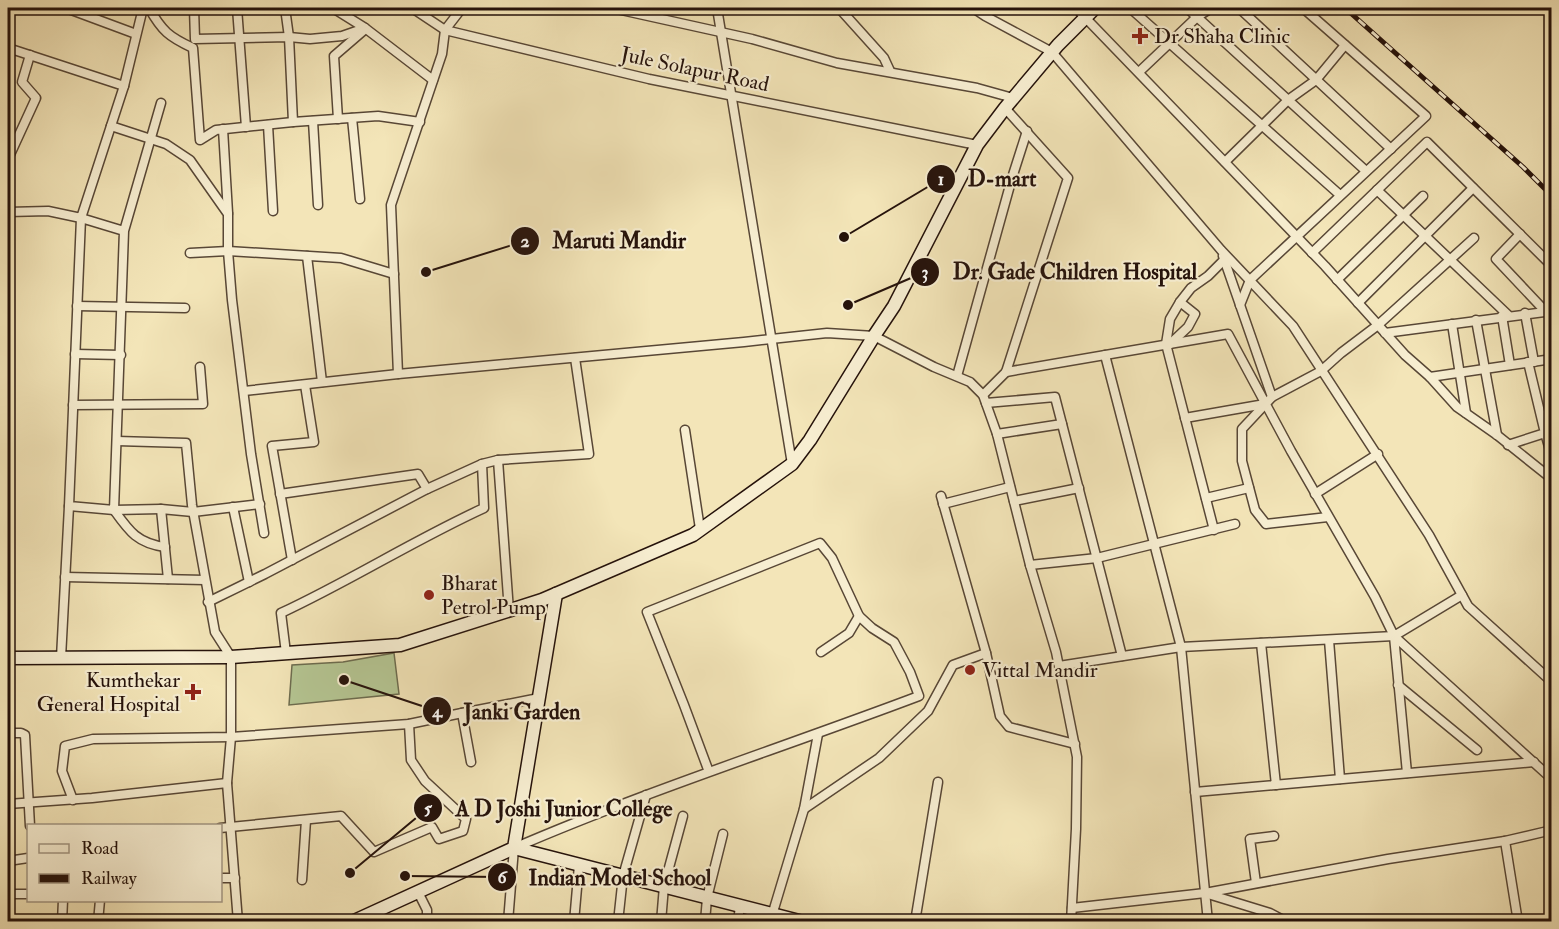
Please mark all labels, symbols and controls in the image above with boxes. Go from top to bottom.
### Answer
place label: Dr Shaha Clinic [1154,23,1290,50]
marker: Dr Shaha Clinic [1131,27,1149,45]
street label: Jule Solapur Road [617,40,772,98]
callout: D-mart [926,159,1049,199]
text: D-mart [968,165,1037,193]
text: 1 [938,168,944,191]
callout: Maruti Mandir [510,221,697,261]
text: Maruti Mandir [551,227,687,255]
text: 2 [520,230,530,253]
callout: Dr. Gade Children Hospital [910,252,1209,292]
text: Dr. Gade Children Hospital [953,258,1198,287]
text: 3 [922,261,929,284]
place label: Bharat Petrol Pump [441,570,546,621]
marker: Bharat Petrol Pump [422,588,436,602]
place label: Vittal Mandir [982,657,1098,684]
marker: Vittal Mandir [963,663,977,677]
place label: Kumthekar General Hospital [37,667,181,718]
marker: Kumthekar General Hospital [184,683,202,701]
callout: Janki Garden [422,691,593,731]
text: Janki Garden [463,698,581,727]
text: 4 [431,700,443,723]
callout: A D Joshi Junior College [413,788,684,828]
text: A D Joshi Junior College [454,795,673,824]
text: 5 [424,797,433,820]
legend [27,824,222,902]
text: Road [81,837,119,860]
callout: Indian Model School [487,857,724,897]
text: Indian Model School [529,864,712,892]
text: 6 [497,866,508,889]
text: Railway [81,867,138,890]

